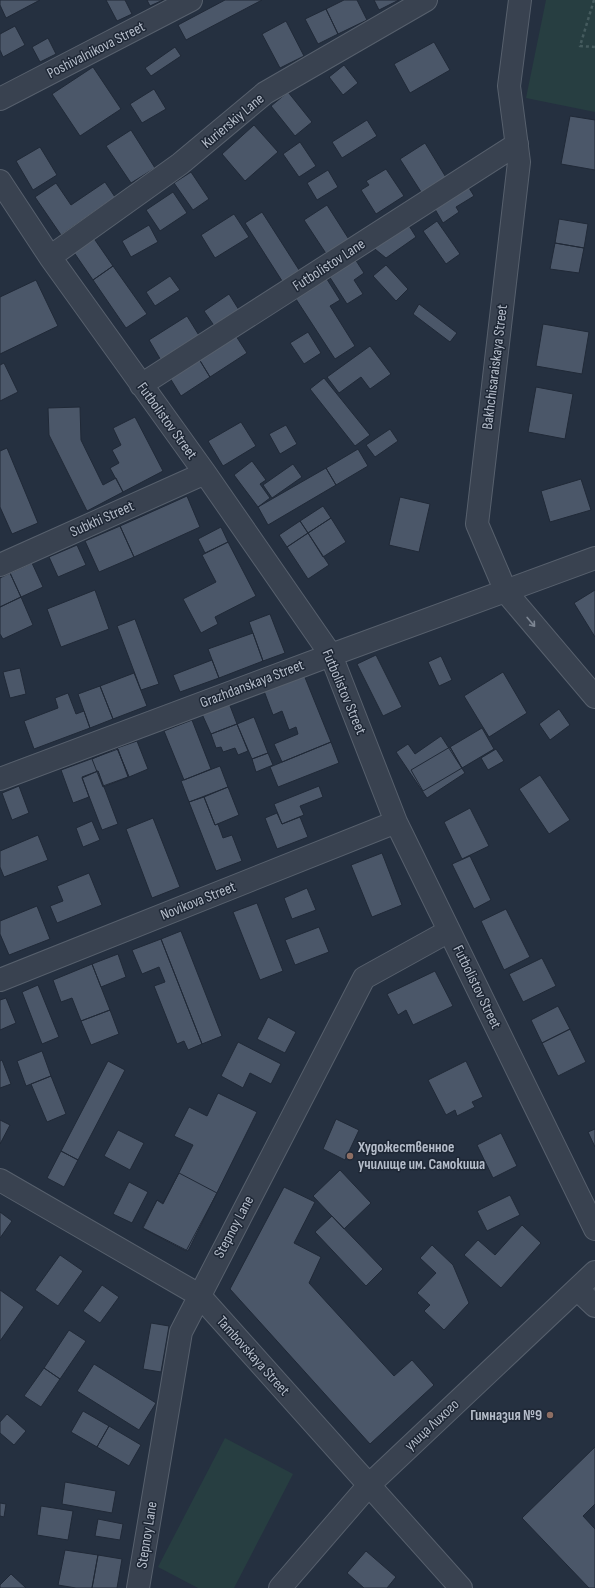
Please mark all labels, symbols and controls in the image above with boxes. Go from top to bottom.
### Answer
street label: Poshivalnikova Street [44,17,149,83]
street label: Kurierskiy Lane [198,89,268,153]
street label: Futbolistov Lane [289,234,369,296]
street label: Bakhchisaraiskaya Street [478,303,512,431]
street label: Futbolistov Street [133,379,202,464]
street label: Subkhi Street [67,496,137,541]
one-way arrow [526,616,535,627]
street label: Futbolistov Street [318,647,371,738]
street label: Grazhdanskaya Street [197,655,307,713]
street label: Novikova Street [158,877,239,925]
street label: Futbolistov Street [449,942,506,1032]
place label: Художественное училище им. Самокиша [357,1138,485,1174]
marker: Художественное училище им. Самокиша [345,1151,355,1161]
street label: Stepnoy Lane [210,1193,258,1261]
street label: Tambovskaya Street [212,1312,294,1400]
street label: улица Лихого [401,1395,463,1455]
place label: Гимназия №9 [470,1406,542,1425]
marker: Гимназия №9 [545,1410,555,1420]
street label: Stepnoy Lane [132,1500,162,1570]

